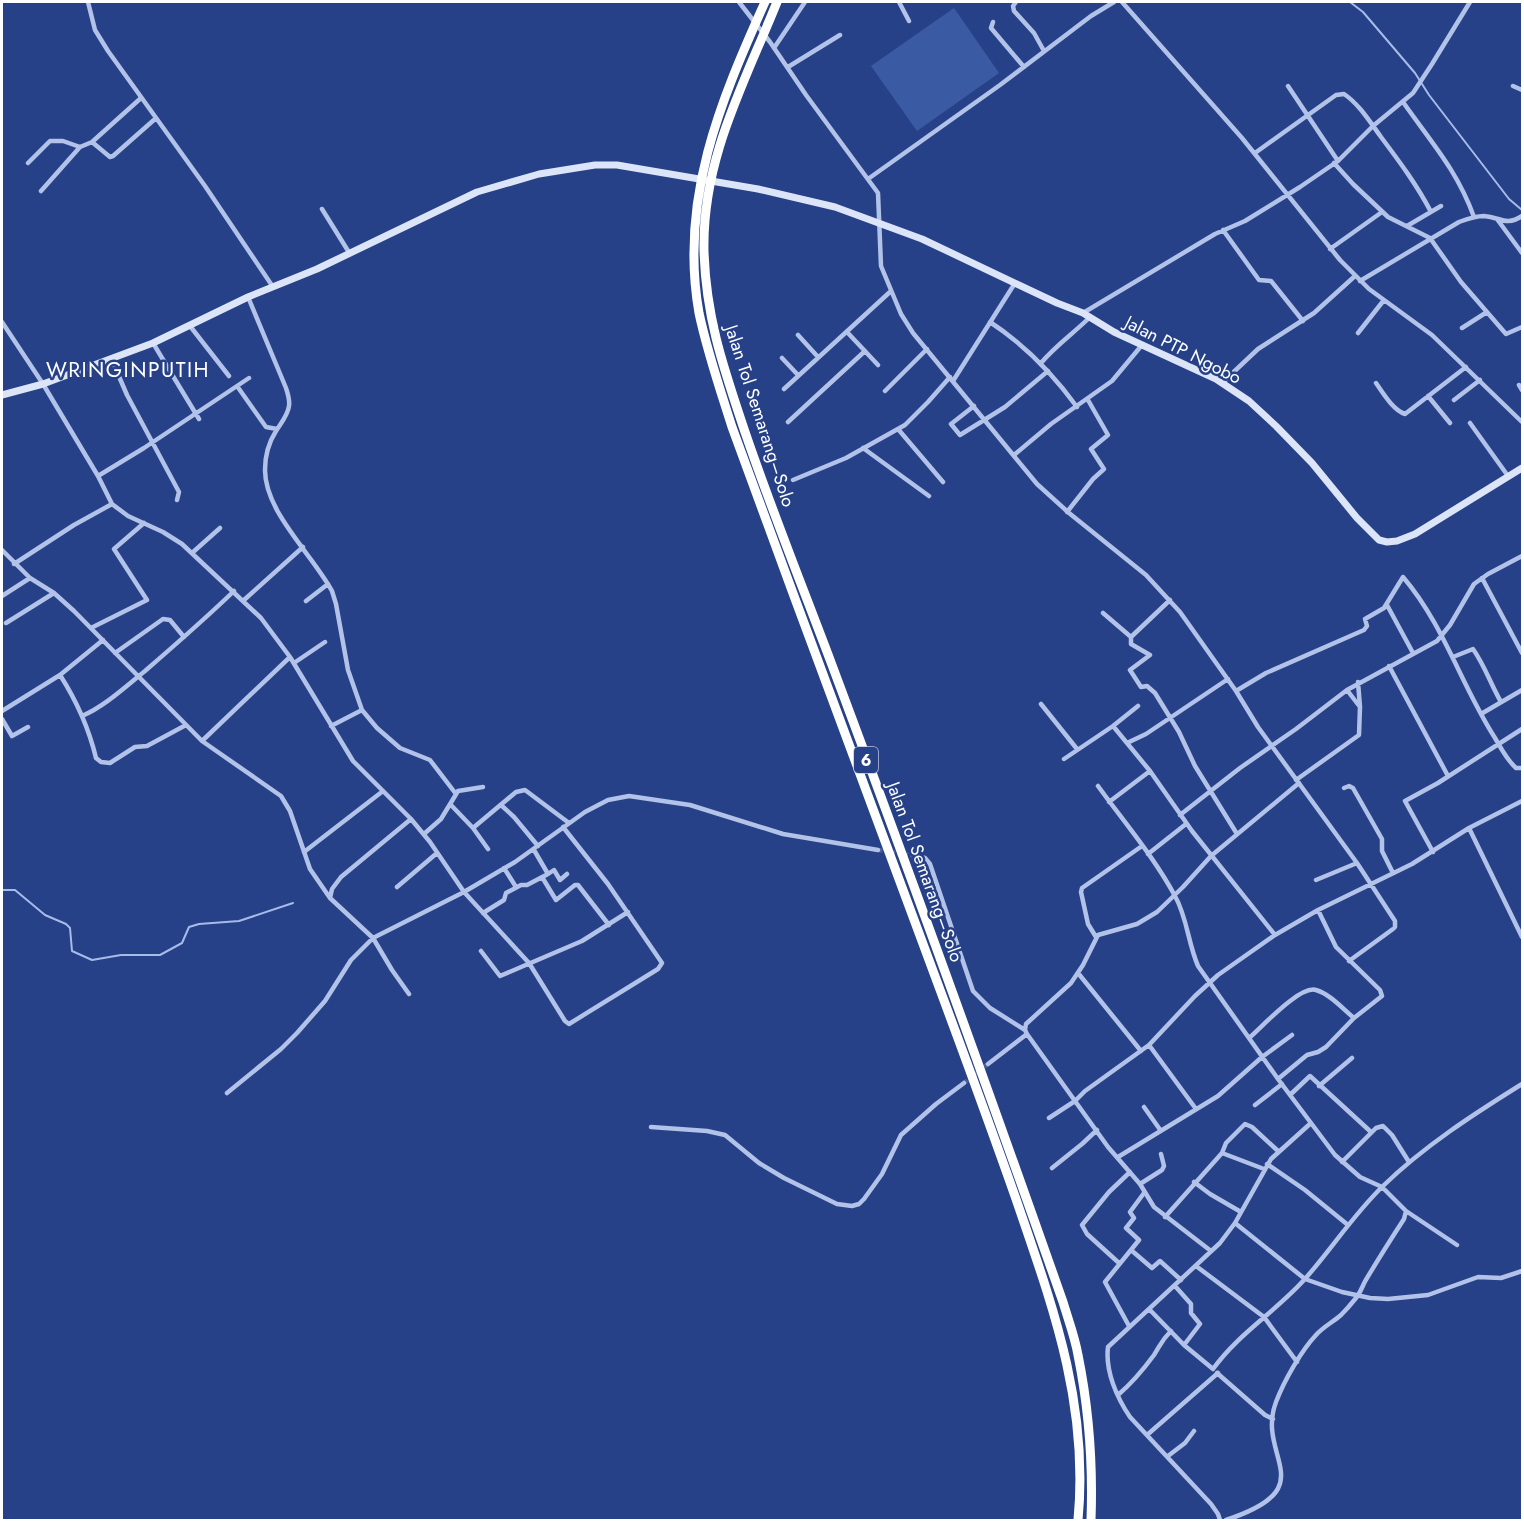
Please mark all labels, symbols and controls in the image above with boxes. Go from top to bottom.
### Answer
street label: Jalan PTP Ngobo [1118,309,1246,391]
street label: Jalan Tol Semarang–Solo [718,320,802,510]
district label: WRINGINPUTIH [46,355,210,385]
road number: 6 [854,747,878,773]
street label: Jalan Tol Semarang–Solo [880,776,970,966]

